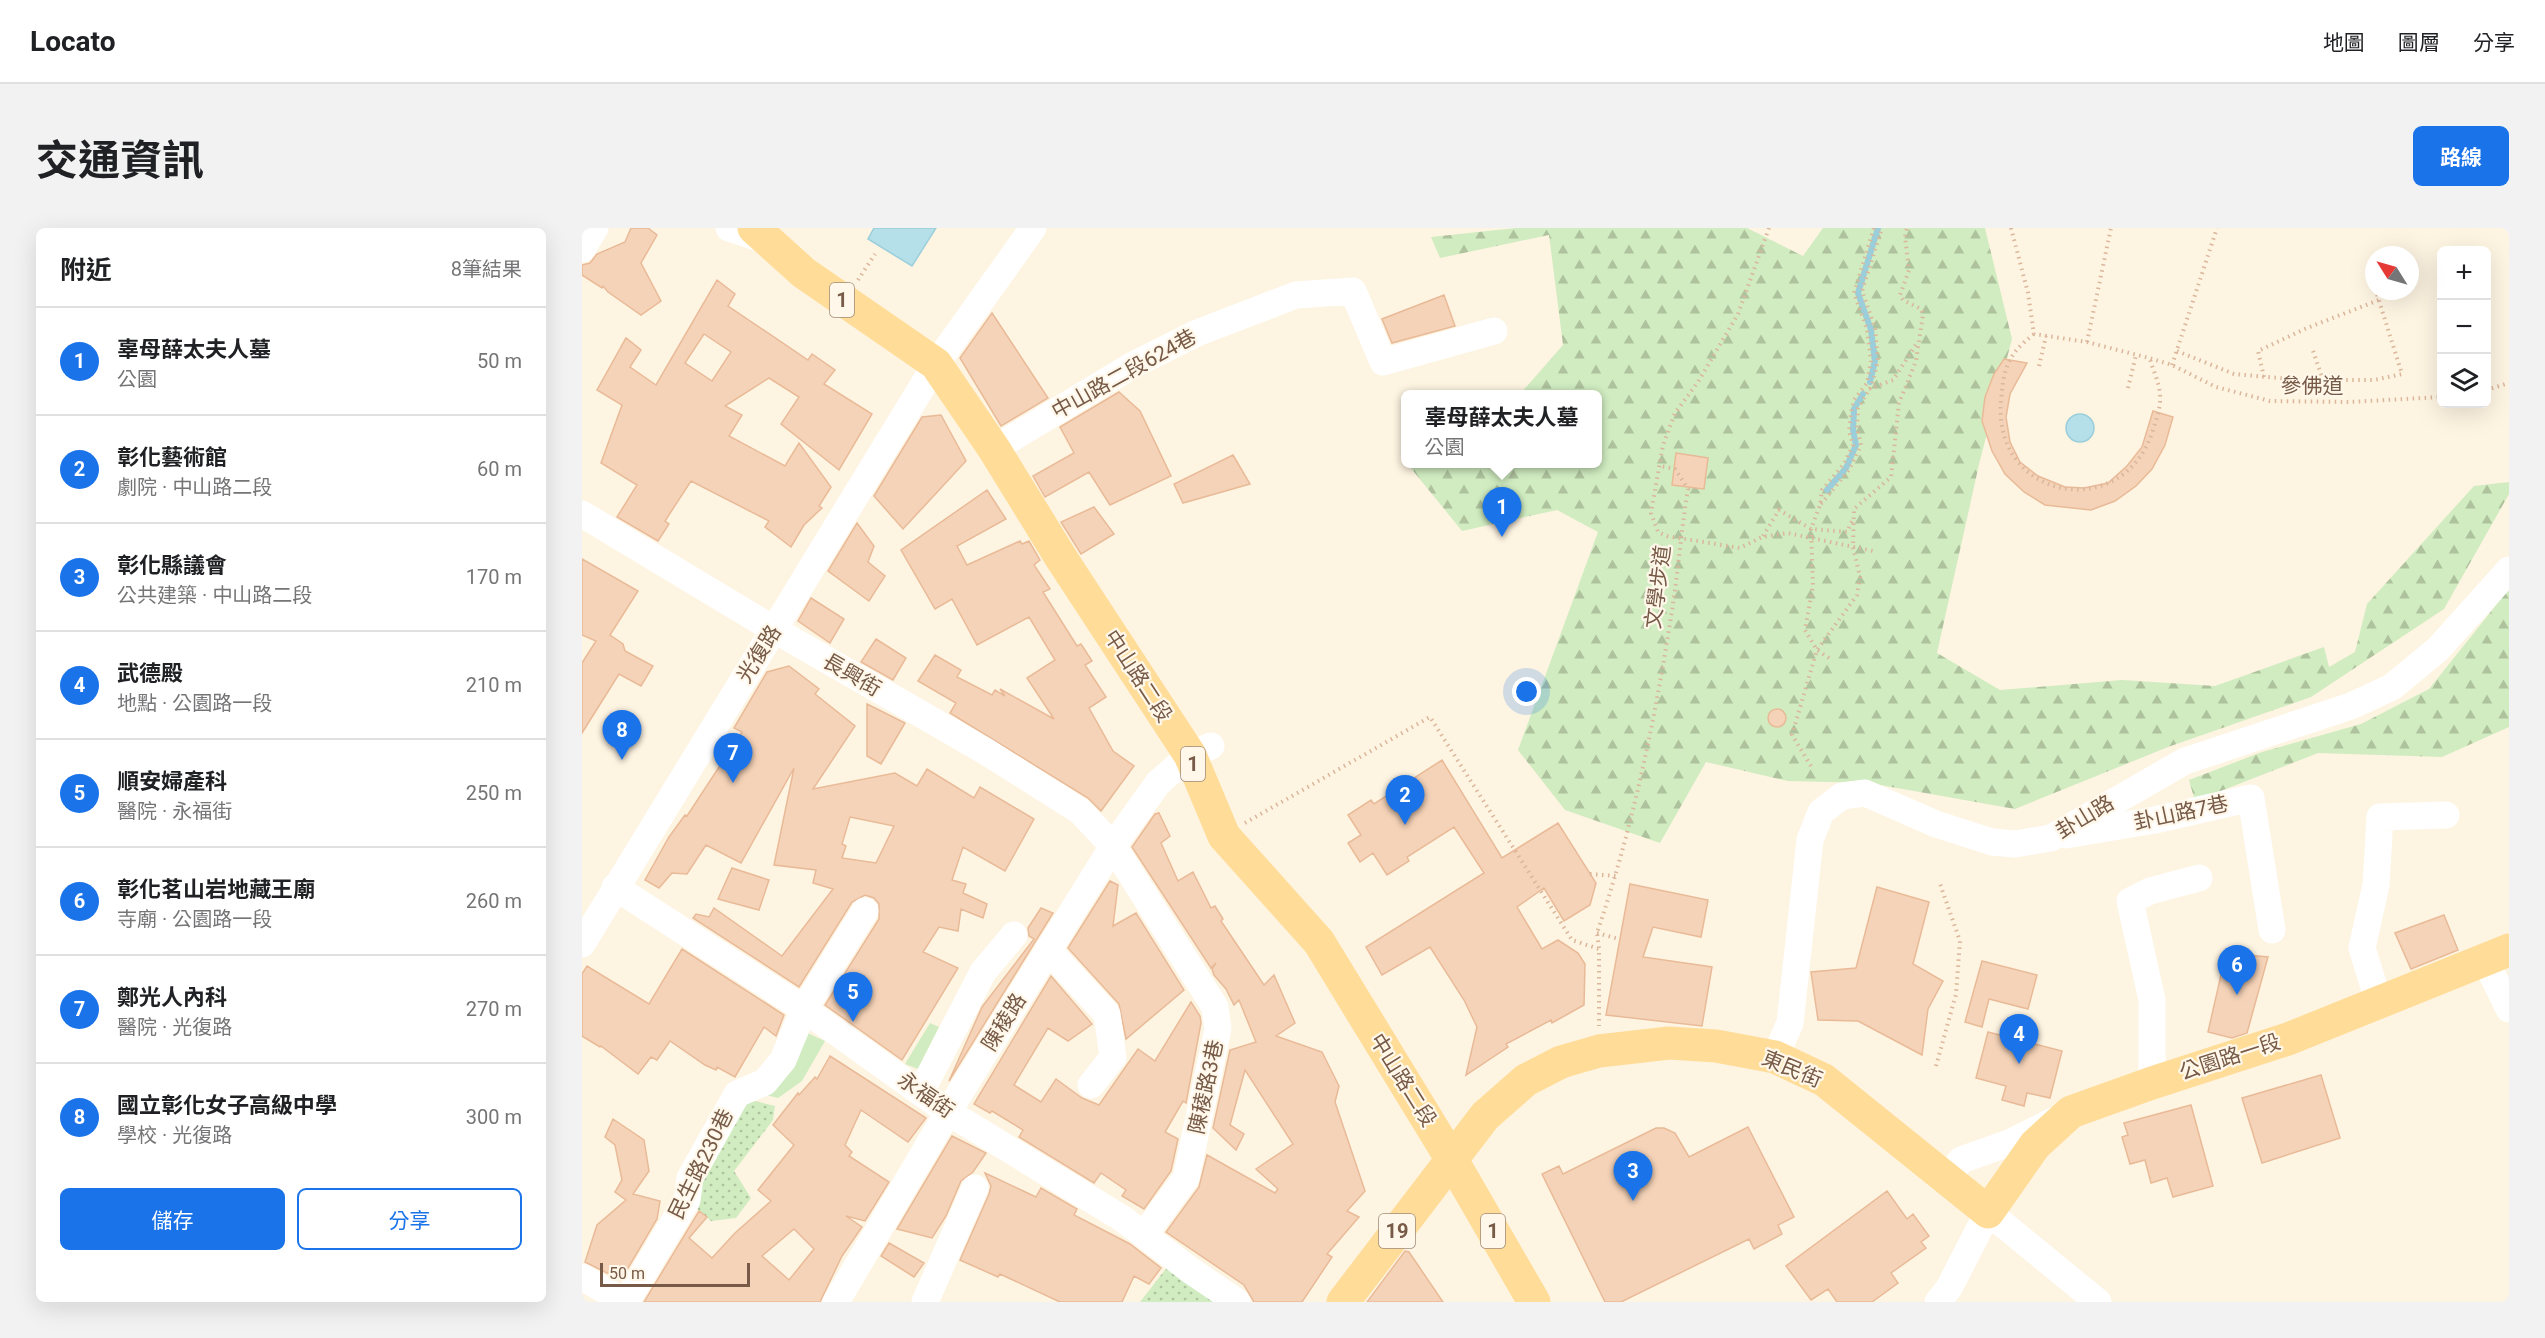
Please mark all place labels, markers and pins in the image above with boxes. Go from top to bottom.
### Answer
pin: 1 [1482,488,1522,537]
pin: 8 [602,710,642,760]
pin: 7 [714,734,752,783]
pin: 2 [1386,776,1424,825]
pin: 6 [2218,946,2256,995]
pin: 5 [834,972,872,1022]
pin: 4 [2000,1014,2038,1064]
pin: 3 [1614,1152,1652,1201]

